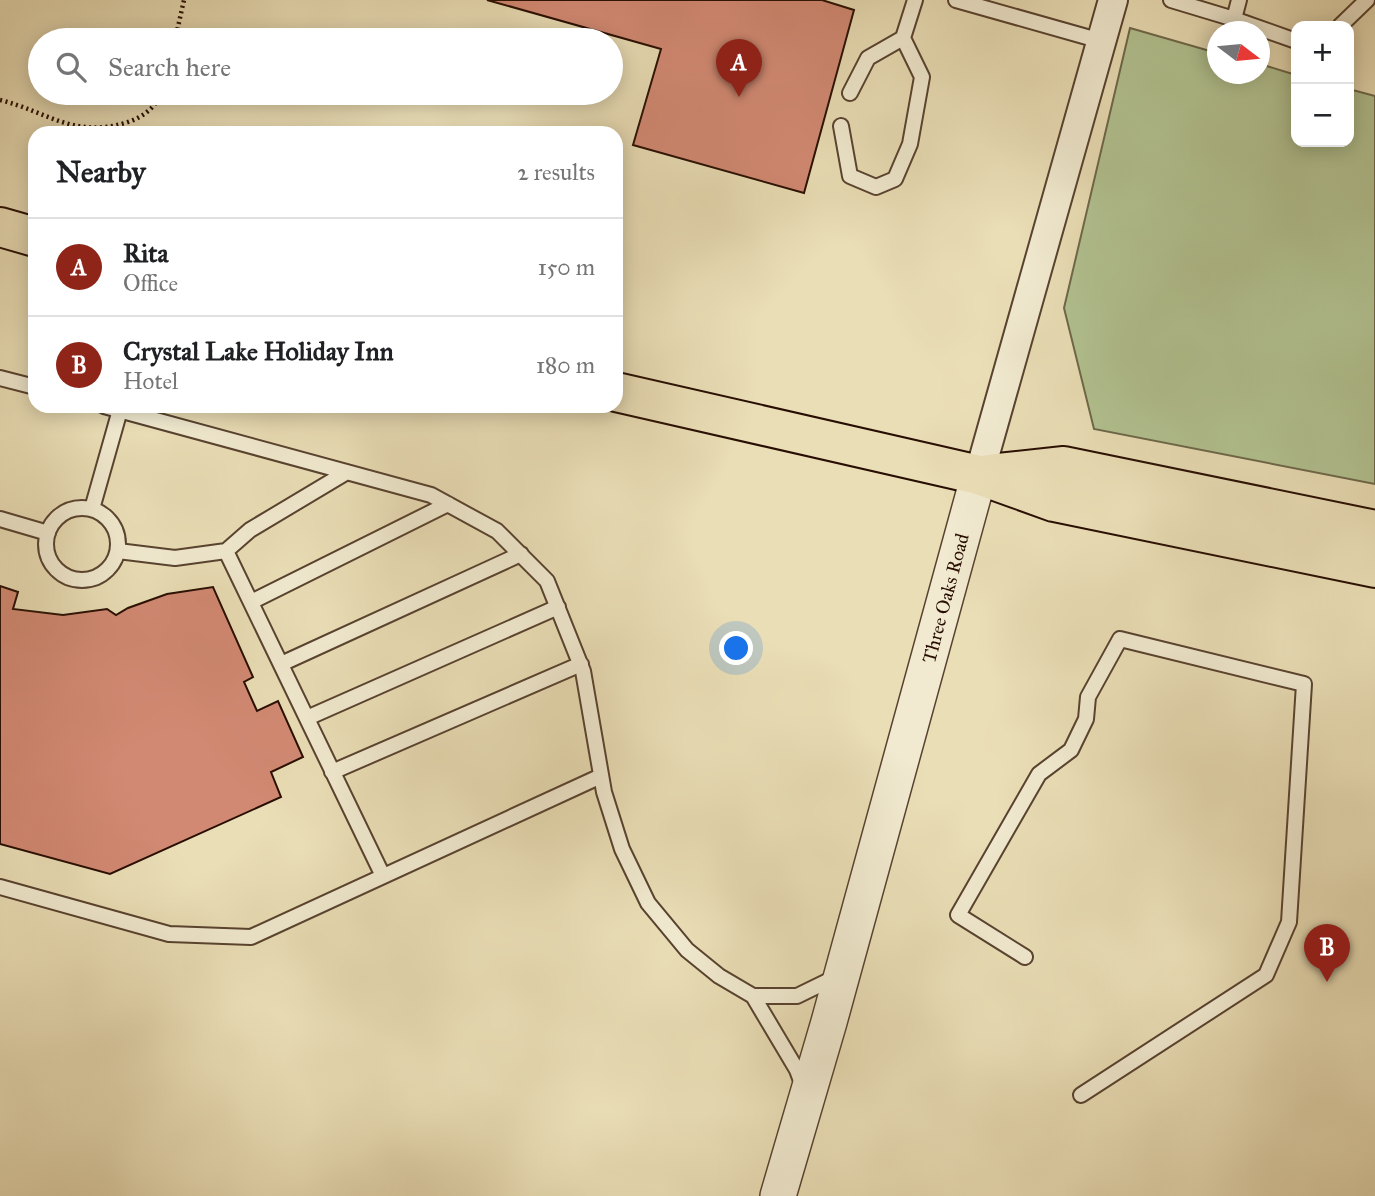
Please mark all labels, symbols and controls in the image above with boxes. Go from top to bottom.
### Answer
north arrow [1207,21,1270,84]
map controls [1291,21,1354,147]
button: + [1291,21,1354,84]
search box [28,28,623,105]
pin: A [716,39,762,97]
icon: search [52,48,90,86]
text: Search here [108,51,231,83]
button: − [1291,84,1354,147]
text: Nearby [56,154,146,190]
text: 2 results [517,158,595,186]
text: Rita [123,237,169,269]
text: A [71,253,87,281]
text: 150 m [538,253,595,281]
text: Office [123,269,178,297]
text: Crystal Lake Holiday Inn [123,335,394,367]
text: B [71,351,87,379]
text: 180 m [536,351,595,379]
text: Hotel [123,367,178,395]
street label: Three Oaks Road [917,530,974,666]
your location [719,631,753,665]
pin: B [1304,924,1350,982]

